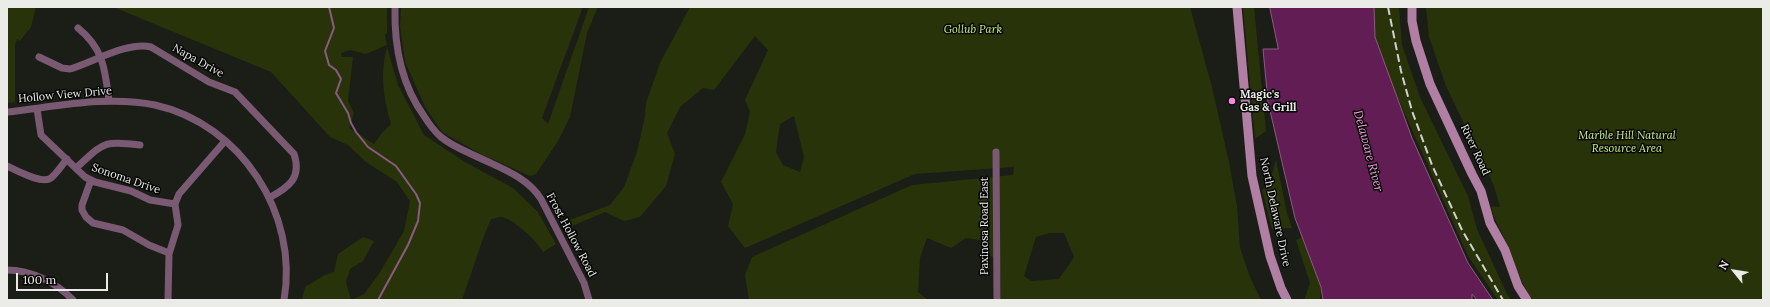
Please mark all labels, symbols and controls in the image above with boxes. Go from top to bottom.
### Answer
park label: Gollub Park [944,23,1002,37]
street label: Napa Drive [170,41,226,81]
street label: Hollow View Drive [18,84,112,106]
place label: Magic's Gas & Grill [1240,88,1297,114]
marker: Magic's Gas & Grill [1227,96,1237,106]
water label: Delaware River [1350,109,1386,193]
street label: River Road [1457,122,1493,178]
park label: Marble Hill Natural Resource Area [1578,129,1676,155]
street label: North Delaware Drive [1257,156,1293,268]
street label: Sonoma Drive [90,161,162,197]
street label: Paxinosa Road East [978,177,992,275]
street label: Frost Hollow Road [543,191,599,279]
north arrow [1714,251,1754,291]
text: N [1715,258,1732,272]
scale bar [18,265,110,291]
text: 100 m [23,272,56,287]

